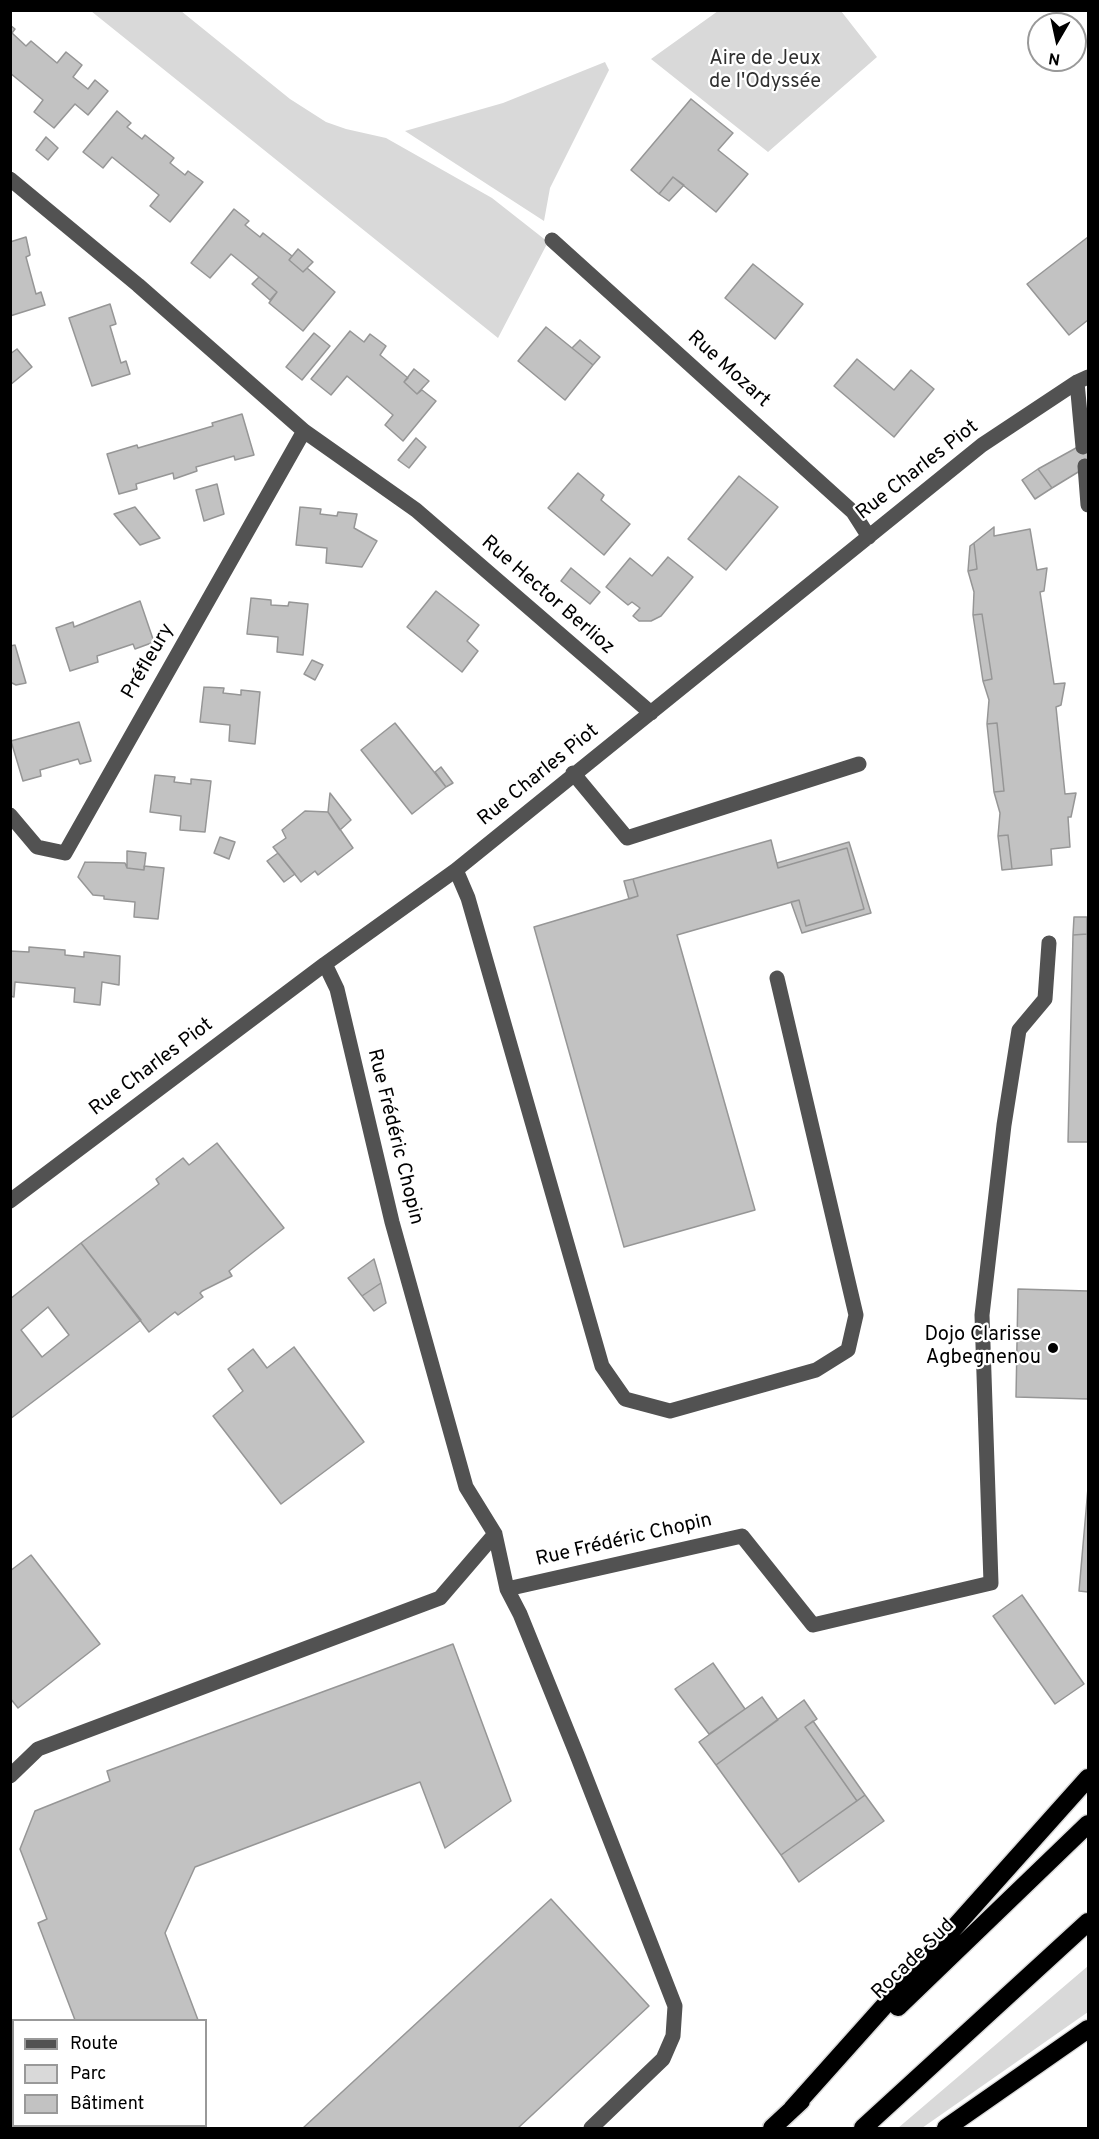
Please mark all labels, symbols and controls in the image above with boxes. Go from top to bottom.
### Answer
north arrow [1027,12,1087,72]
text: N [1047,47,1062,69]
park label: Aire de Jeux de l'Odyssée [709,48,821,95]
street label: Rue Mozart [682,327,774,413]
street label: Rue Charles Piot [852,416,984,526]
street label: Rue Hector Berlioz [475,532,619,660]
street label: Préfleury [118,620,180,704]
street label: Rue Charles Piot [474,720,604,832]
street label: Rue Charles Piot [85,1014,219,1122]
street label: Rue Frédéric Chopin [361,1047,427,1227]
place label: Dojo Clarisse Agbegnenou [924,1324,1041,1371]
marker: Dojo Clarisse Agbegnenou [1046,1341,1060,1355]
street label: Rue Frédéric Chopin [534,1509,714,1573]
street label: Rocade Sud [868,1915,960,2005]
legend [12,2019,207,2127]
text: Route [70,2033,118,2056]
text: Parc [70,2063,106,2086]
text: Bâtiment [70,2093,144,2116]

